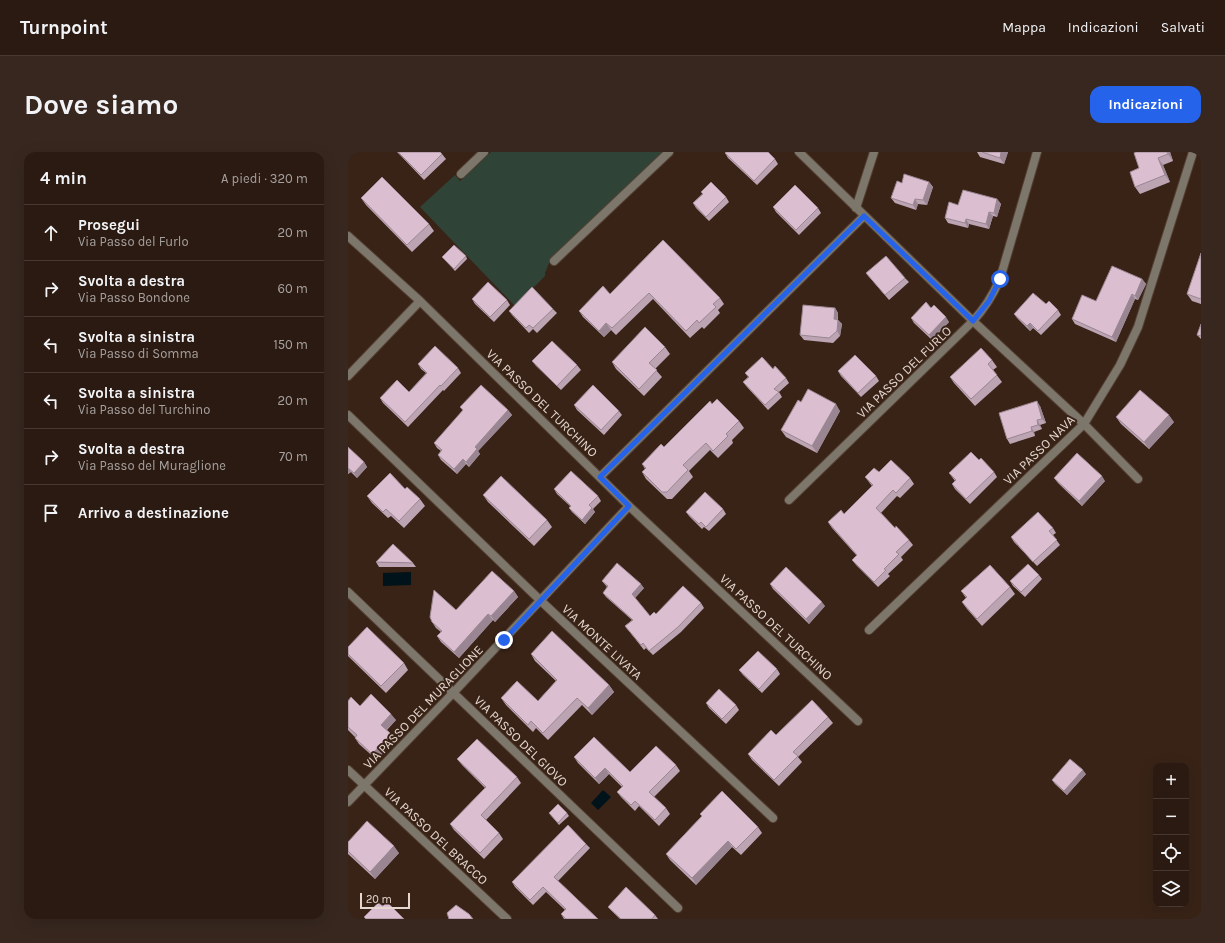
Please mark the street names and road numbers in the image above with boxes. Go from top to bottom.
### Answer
street label: VIA PASSO DEL FURLO [854,323,954,421]
street label: VIA PASSO DEL TURCHINO [483,346,601,460]
street label: VIA PASSO NAVA [1000,412,1078,488]
street label: VIA PASSO DEL TURCHINO [717,571,835,683]
street label: VIA MONTE LIVATA [559,601,645,683]
street label: VIA PASSO DEL MURAGLIONE [360,642,486,772]
street label: VIA PASSO DEL GIOVO [471,693,571,789]
street label: VIA PASSO DEL BRACCO [381,784,491,888]

